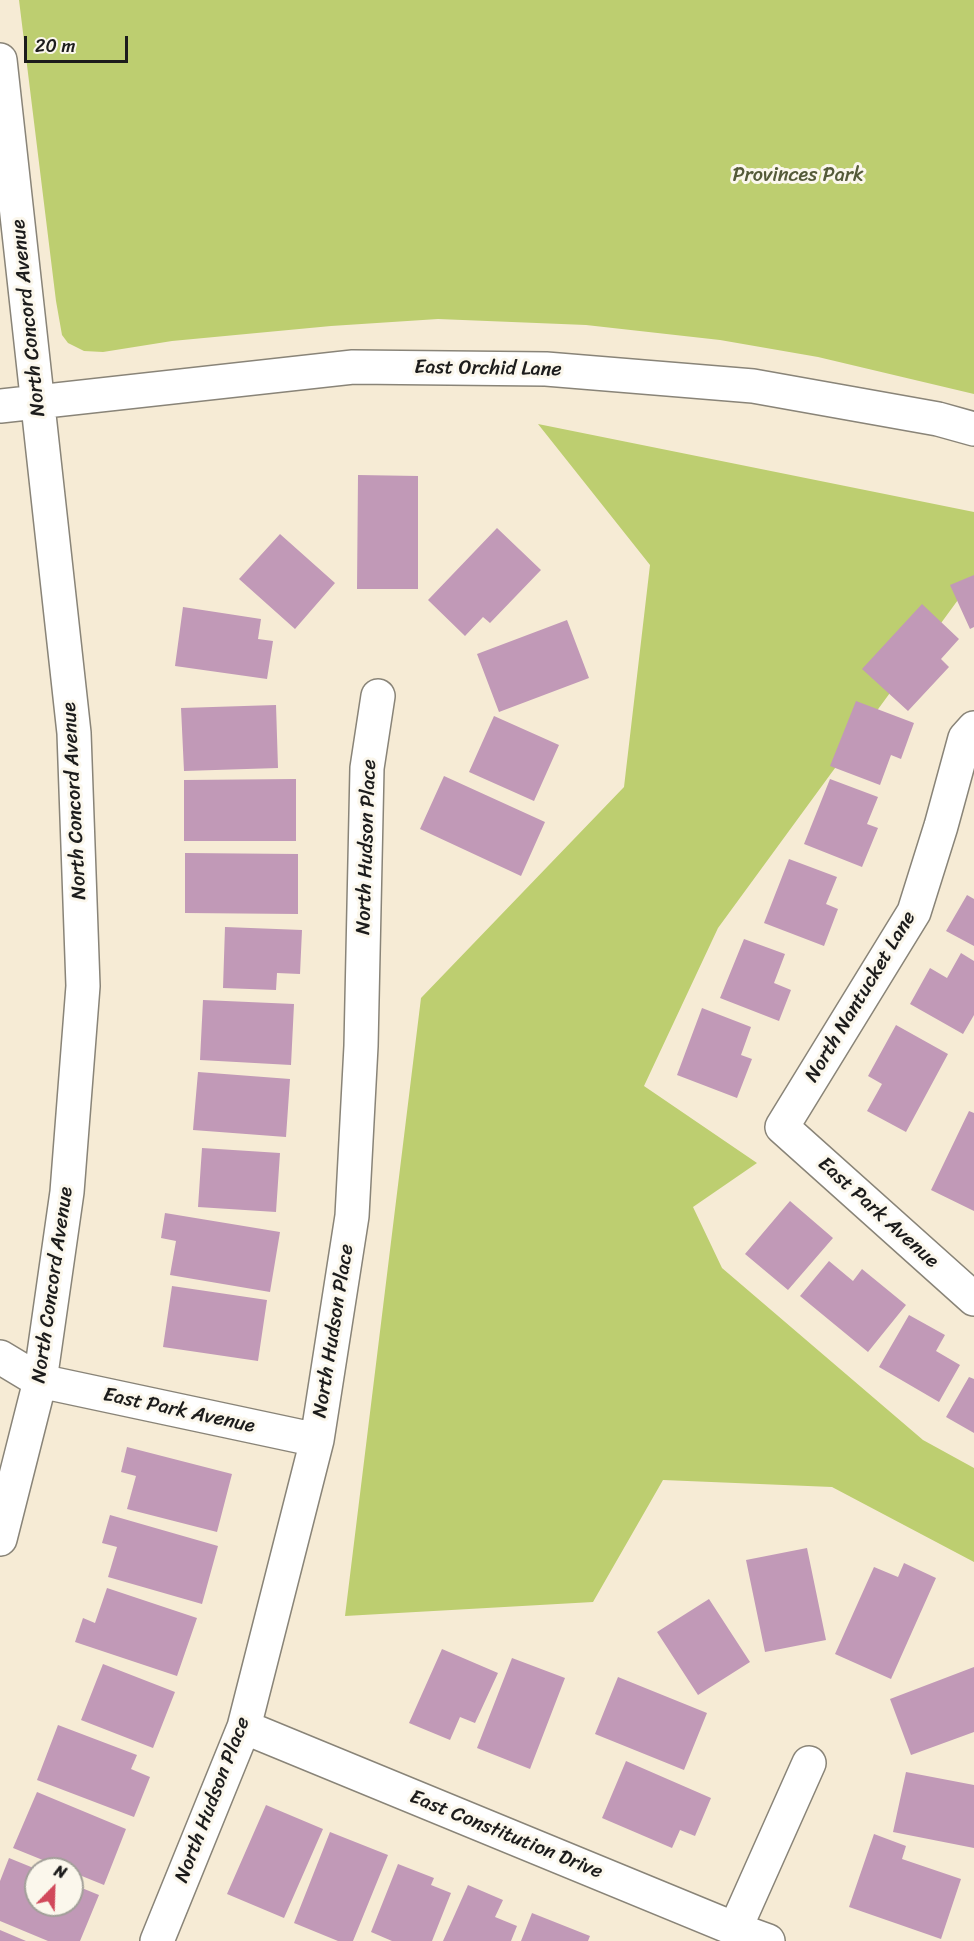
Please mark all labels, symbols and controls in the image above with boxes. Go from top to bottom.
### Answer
scale bar [27,24,130,62]
text: 20 m [35,30,75,62]
park label: Provinces Park [732,164,864,188]
street label: North Concord Avenue [7,218,51,418]
street label: East Orchid Lane [414,356,562,382]
street label: North Concord Avenue [58,702,92,900]
street label: North Hudson Place [352,759,382,935]
street label: North Nantucket Lane [800,907,922,1087]
street label: East Park Avenue [813,1152,943,1274]
street label: North Concord Avenue [27,1185,79,1385]
street label: North Hudson Place [308,1242,360,1420]
street label: East Park Avenue [101,1383,257,1439]
street label: North Hudson Place [170,1714,256,1886]
street label: East Constitution Drive [406,1785,606,1885]
text: N [50,1856,71,1887]
north arrow [24,1857,84,1917]

